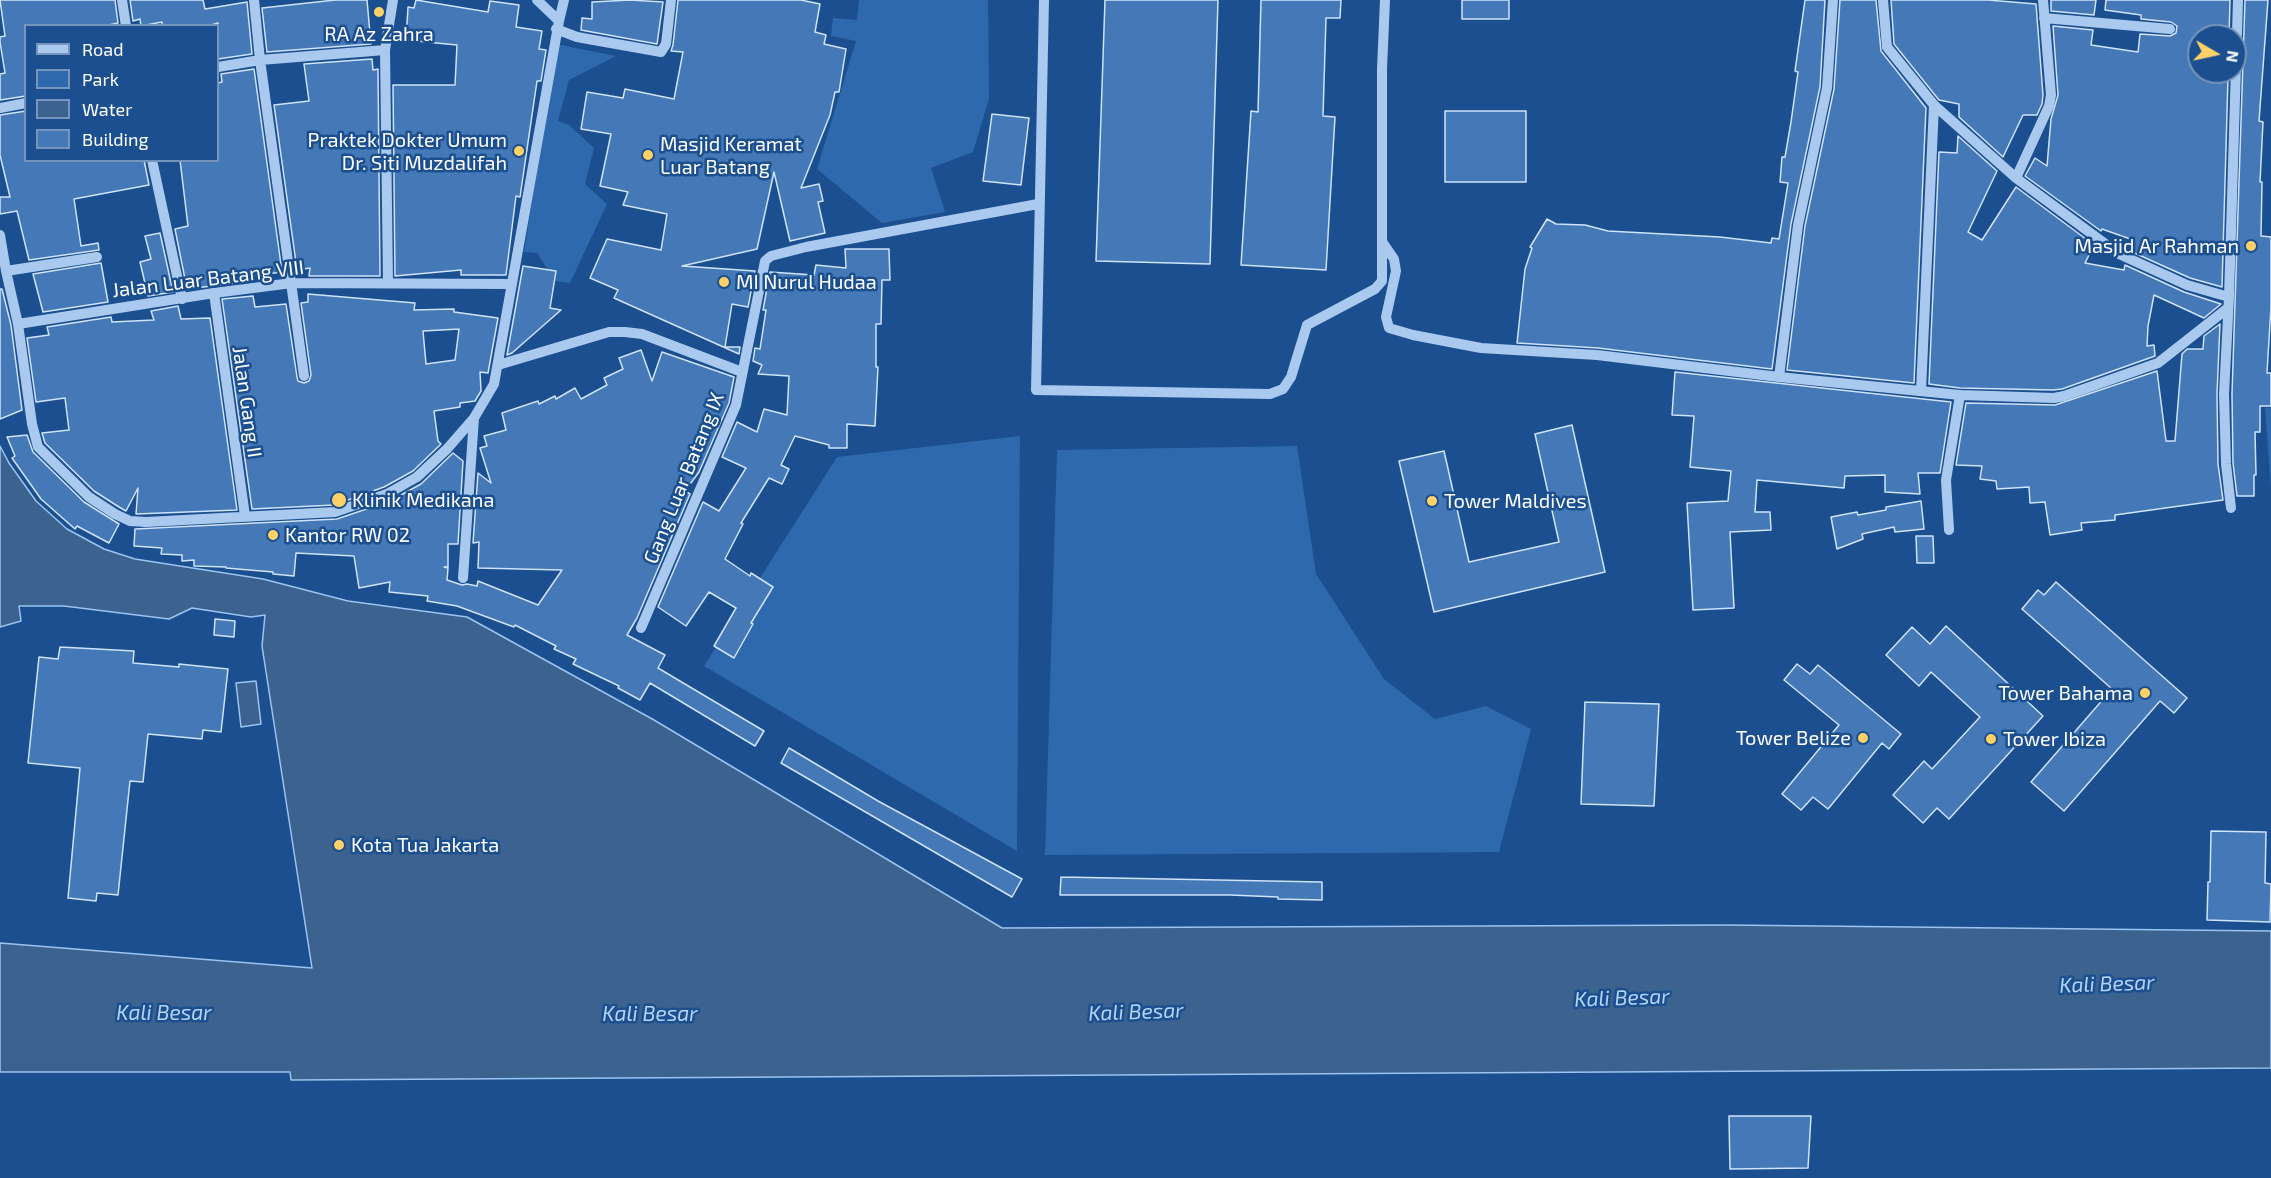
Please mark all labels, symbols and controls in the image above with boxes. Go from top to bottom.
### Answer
marker: RA Az Zahra [372,5,386,19]
place label: RA Az Zahra [324,22,434,46]
legend [24,24,219,162]
north arrow [2187,24,2247,84]
text: Road [82,38,123,60]
text: N [2223,49,2244,64]
text: Park [82,68,119,90]
text: Water [82,98,132,120]
text: Building [82,128,149,150]
place label: Praktek Dokter Umum Dr. Siti Muzdalifah [308,128,507,175]
place label: Masjid Keramat Luar Batang [660,132,802,179]
marker: Praktek Dokter Umum Dr. Siti Muzdalifah [512,144,526,158]
marker: Masjid Keramat Luar Batang [641,148,655,162]
place label: Masjid Ar Rahman [2074,234,2239,258]
marker: Masjid Ar Rahman [2244,239,2258,253]
street label: Jalan Luar Batang VIII [111,255,305,303]
place label: MI Nurul Hudaa [736,270,877,294]
marker: MI Nurul Hudaa [717,275,731,289]
street label: Jalan Gang II [227,345,267,459]
street label: Gang Luar Batang IX [639,389,729,567]
place label: Klinik Medikana [352,488,494,512]
place label: Tower Maldives [1444,489,1587,513]
marker: Klinik Medikana [330,491,348,509]
marker: Tower Maldives [1425,494,1439,508]
place label: Kantor RW 02 [285,523,410,547]
marker: Kantor RW 02 [266,528,280,542]
place label: Tower Bahama [1998,681,2133,705]
marker: Tower Bahama [2138,686,2152,700]
place label: Tower Belize [1736,726,1851,750]
place label: Tower Ibiza [2003,727,2106,751]
marker: Tower Belize [1856,731,1870,745]
marker: Tower Ibiza [1984,732,1998,746]
place label: Kota Tua Jakarta [351,833,499,857]
marker: Kota Tua Jakarta [332,838,346,852]
water label: Kali Besar [2059,970,2155,998]
water label: Kali Besar [1574,984,1670,1012]
water label: Kali Besar [1088,998,1184,1026]
water label: Kali Besar [116,1000,212,1026]
water label: Kali Besar [602,1001,698,1027]

